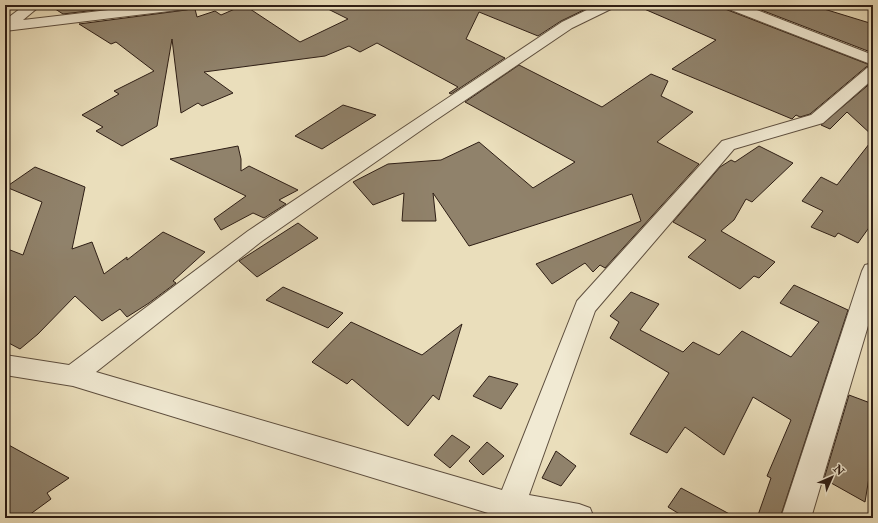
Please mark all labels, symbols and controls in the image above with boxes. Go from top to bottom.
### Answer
north arrow [812,457,852,497]
text: N [830,461,848,479]

